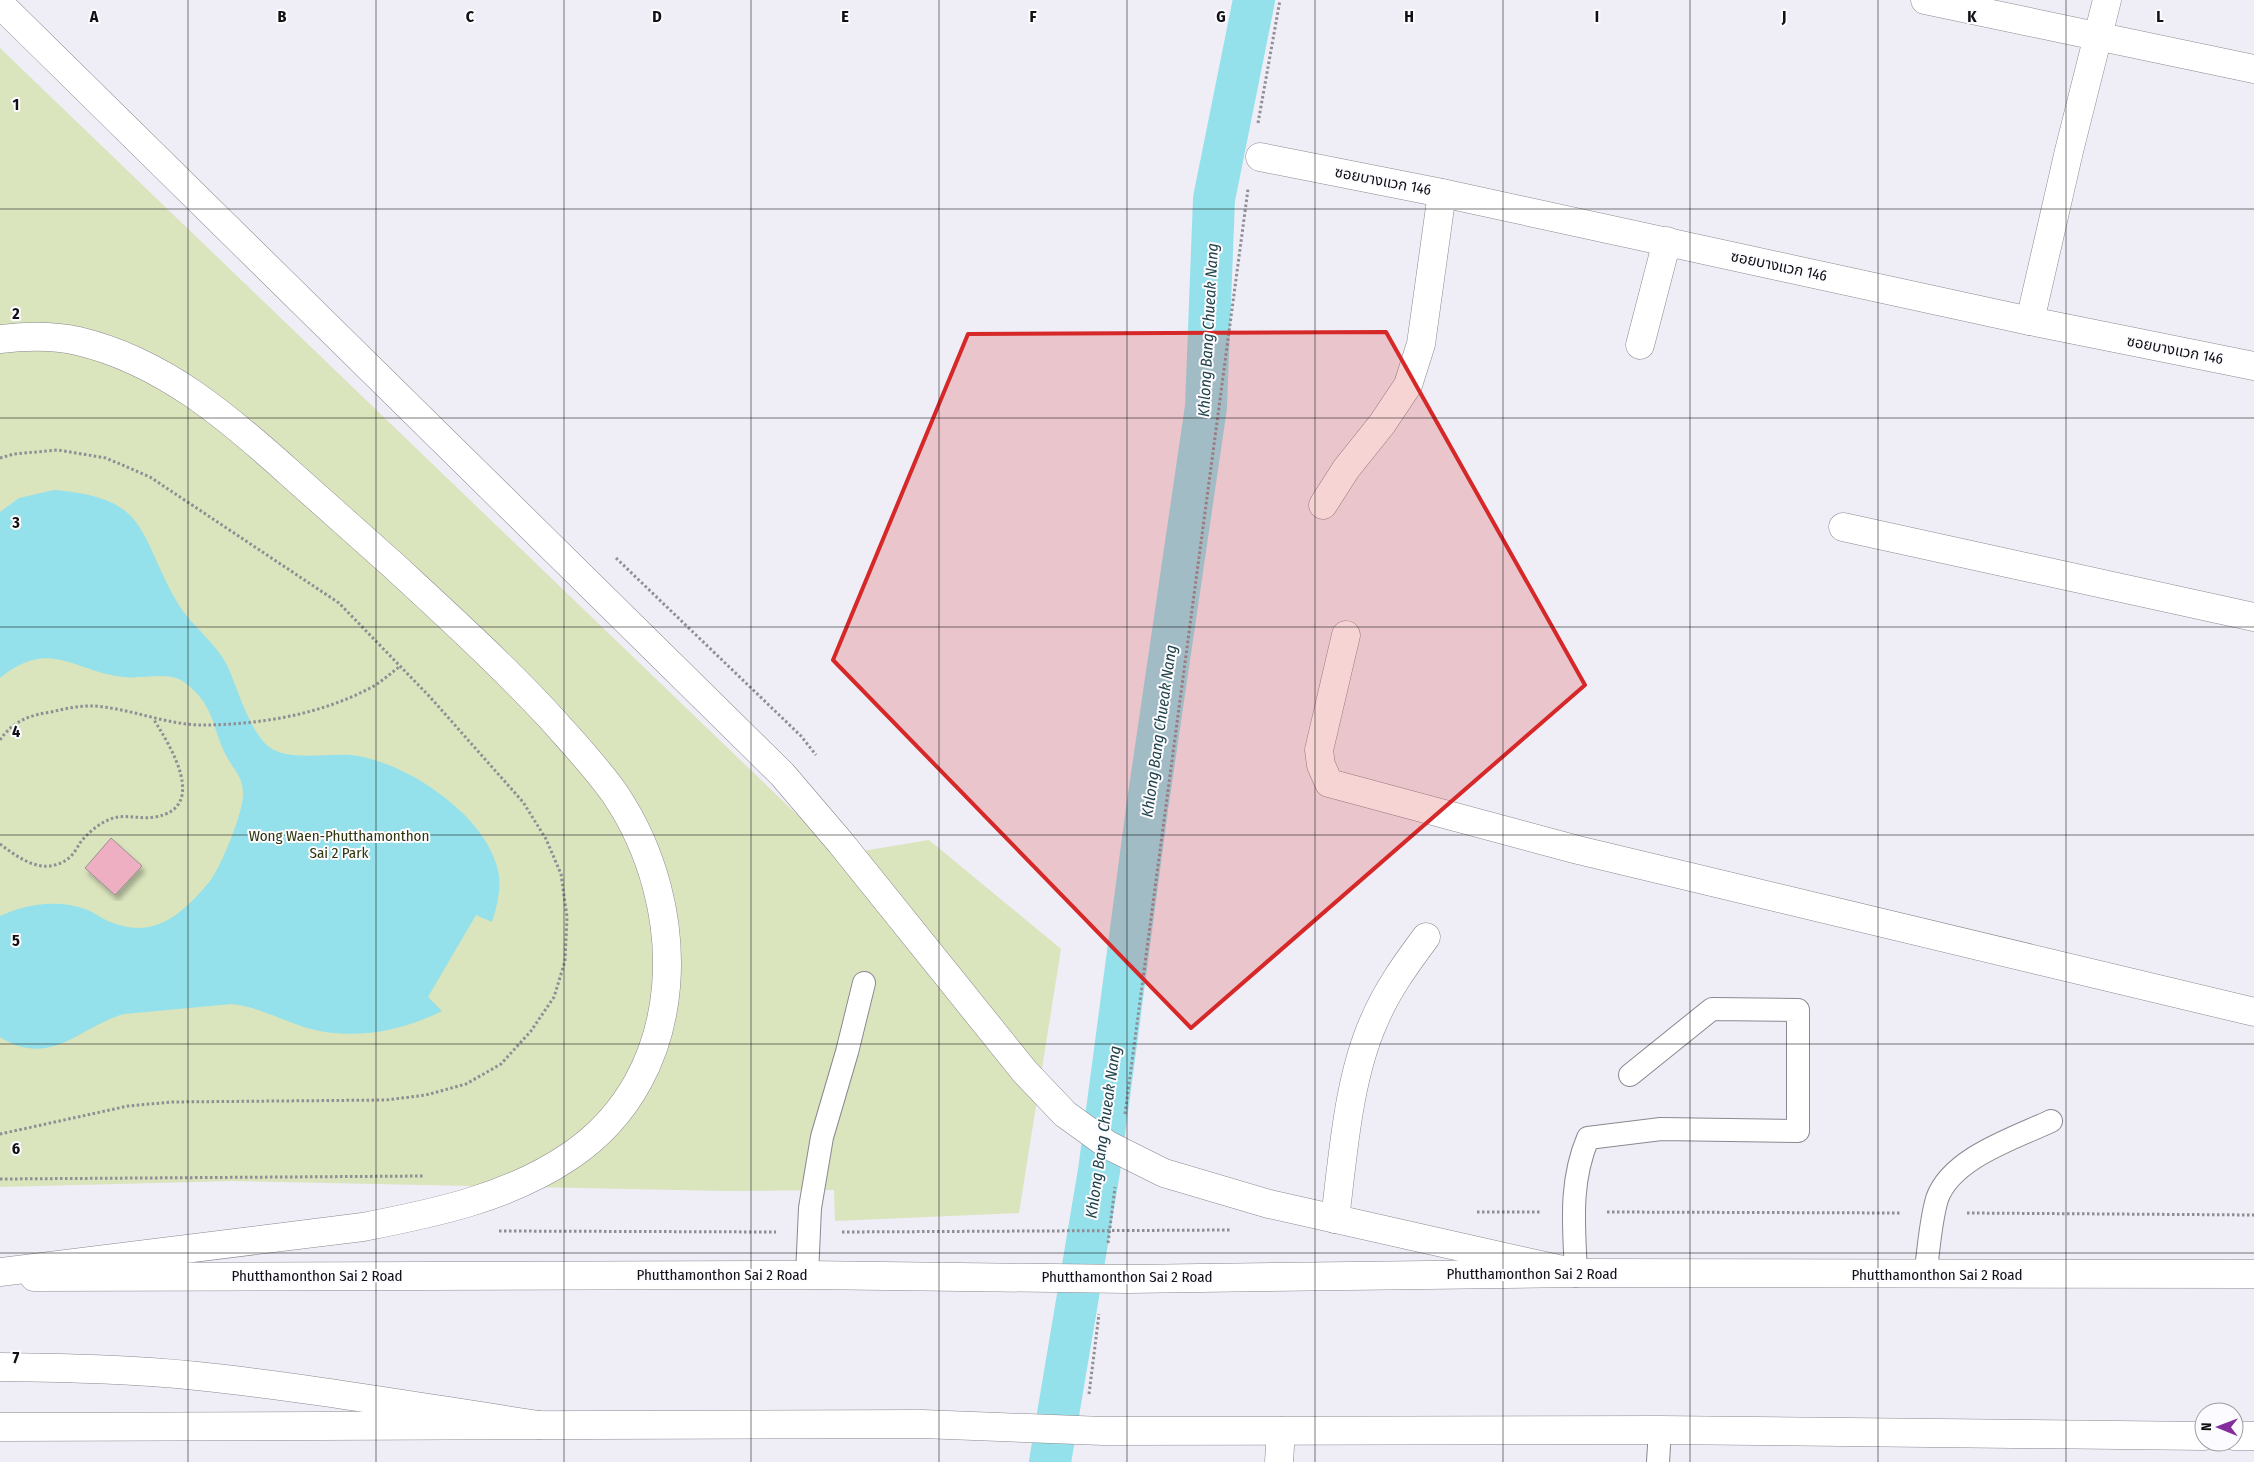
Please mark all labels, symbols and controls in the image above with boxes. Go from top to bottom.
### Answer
text: A [89,7,99,26]
text: B [278,7,287,26]
text: C [466,7,475,26]
text: D [652,7,662,26]
text: E [841,7,849,26]
text: F [1029,7,1037,26]
text: G [1216,7,1226,26]
text: H [1404,7,1414,26]
text: I [1595,7,1599,26]
text: J [1781,7,1786,26]
text: K [1967,7,1977,26]
text: L [2156,7,2164,26]
text: 1 [13,95,19,114]
street label: ซอยบางแวก 146 [1333,163,1433,199]
water label: Khlong Bang Chueak Nang [1194,243,1222,417]
street label: ซอยบางแวก 146 [1729,247,1829,285]
text: 2 [11,304,20,323]
street label: ซอยบางแวก 146 [2125,332,2225,368]
text: 3 [11,513,20,532]
water label: Khlong Bang Chueak Nang [1137,644,1181,818]
text: 4 [12,722,20,741]
park label: Wong Waen-Phutthamonthon Sai 2 Park [249,827,429,862]
text: 5 [12,931,20,950]
water label: Khlong Bang Chueak Nang [1081,1045,1125,1219]
text: 6 [12,1139,20,1158]
street label: Phutthamonthon Sai 2 Road [1446,1265,1618,1283]
street label: Phutthamonthon Sai 2 Road [636,1266,808,1284]
street label: Phutthamonthon Sai 2 Road [1851,1266,2023,1284]
street label: Phutthamonthon Sai 2 Road [231,1267,403,1285]
street label: Phutthamonthon Sai 2 Road [1041,1268,1213,1286]
text: 7 [13,1348,20,1367]
north arrow [2194,1402,2244,1452]
text: N [2198,1422,2215,1431]

